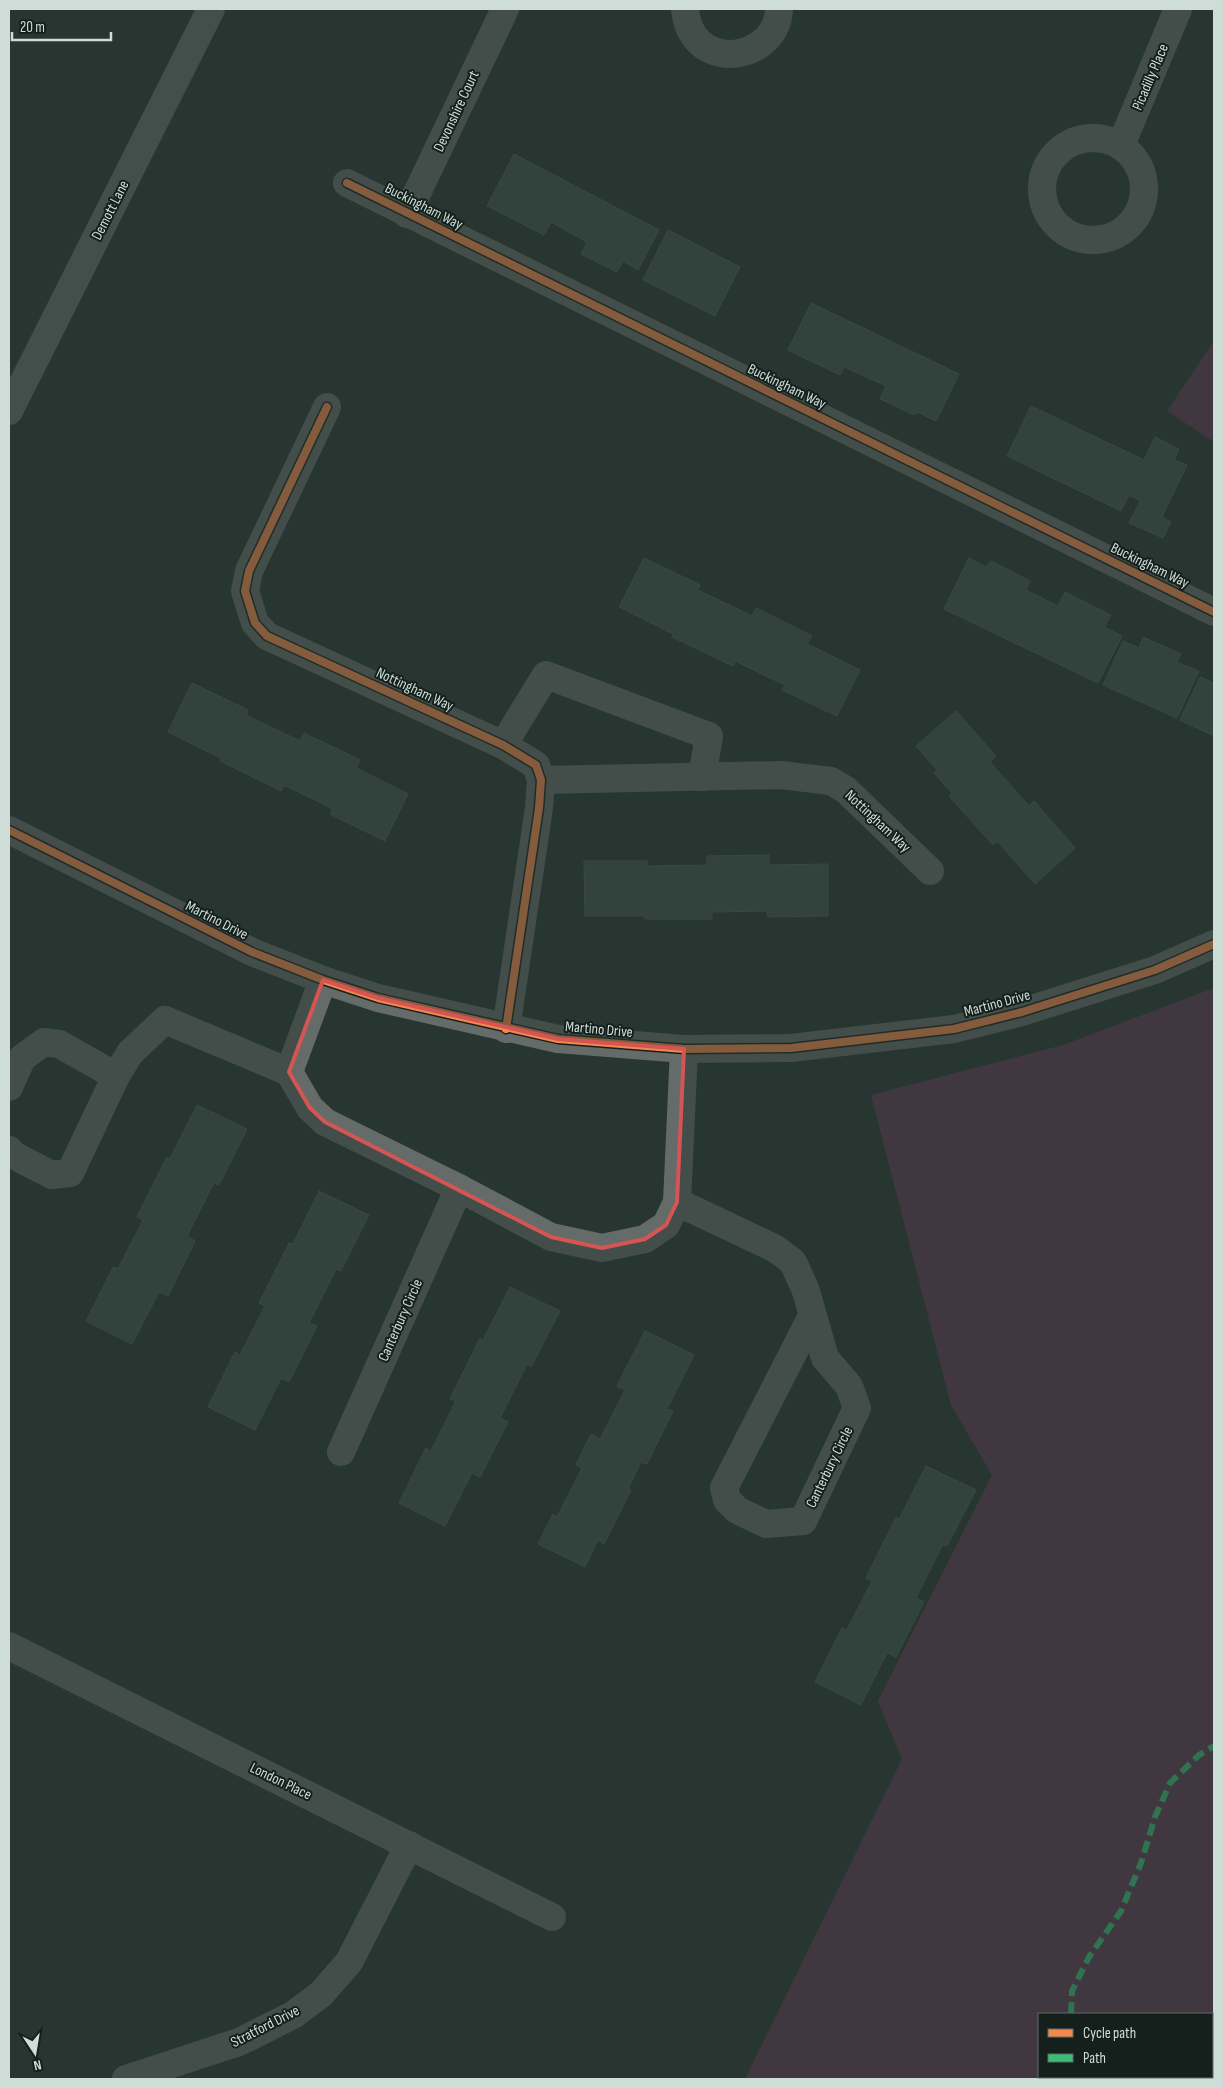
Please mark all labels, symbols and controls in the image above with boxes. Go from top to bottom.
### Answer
scale bar [12,10,111,42]
text: 20 m [20,18,45,37]
street label: Picadilly Place [1128,41,1173,113]
street label: Devonshire Court [429,67,484,155]
street label: Demott Lane [87,177,134,243]
street label: Buckingham Way [382,179,466,234]
street label: Buckingham Way [744,359,829,414]
street label: Buckingham Way [1107,538,1192,593]
street label: Nottingham Way [373,663,457,716]
street label: Nottingham Way [841,786,915,857]
street label: Martino Drive [182,897,251,944]
street label: Martino Drive [962,986,1032,1021]
street label: Martino Drive [564,1017,634,1042]
street label: Canterbury Circle [374,1276,427,1364]
street label: Canterbury Circle [802,1423,857,1511]
street label: London Place [247,1758,315,1804]
street label: Stratford Drive [228,2001,303,2052]
legend [1038,2013,1213,2078]
text: Cycle path [1083,2024,1136,2043]
north arrow [10,2028,60,2078]
text: Path [1083,2049,1106,2068]
text: N [32,2056,43,2074]

